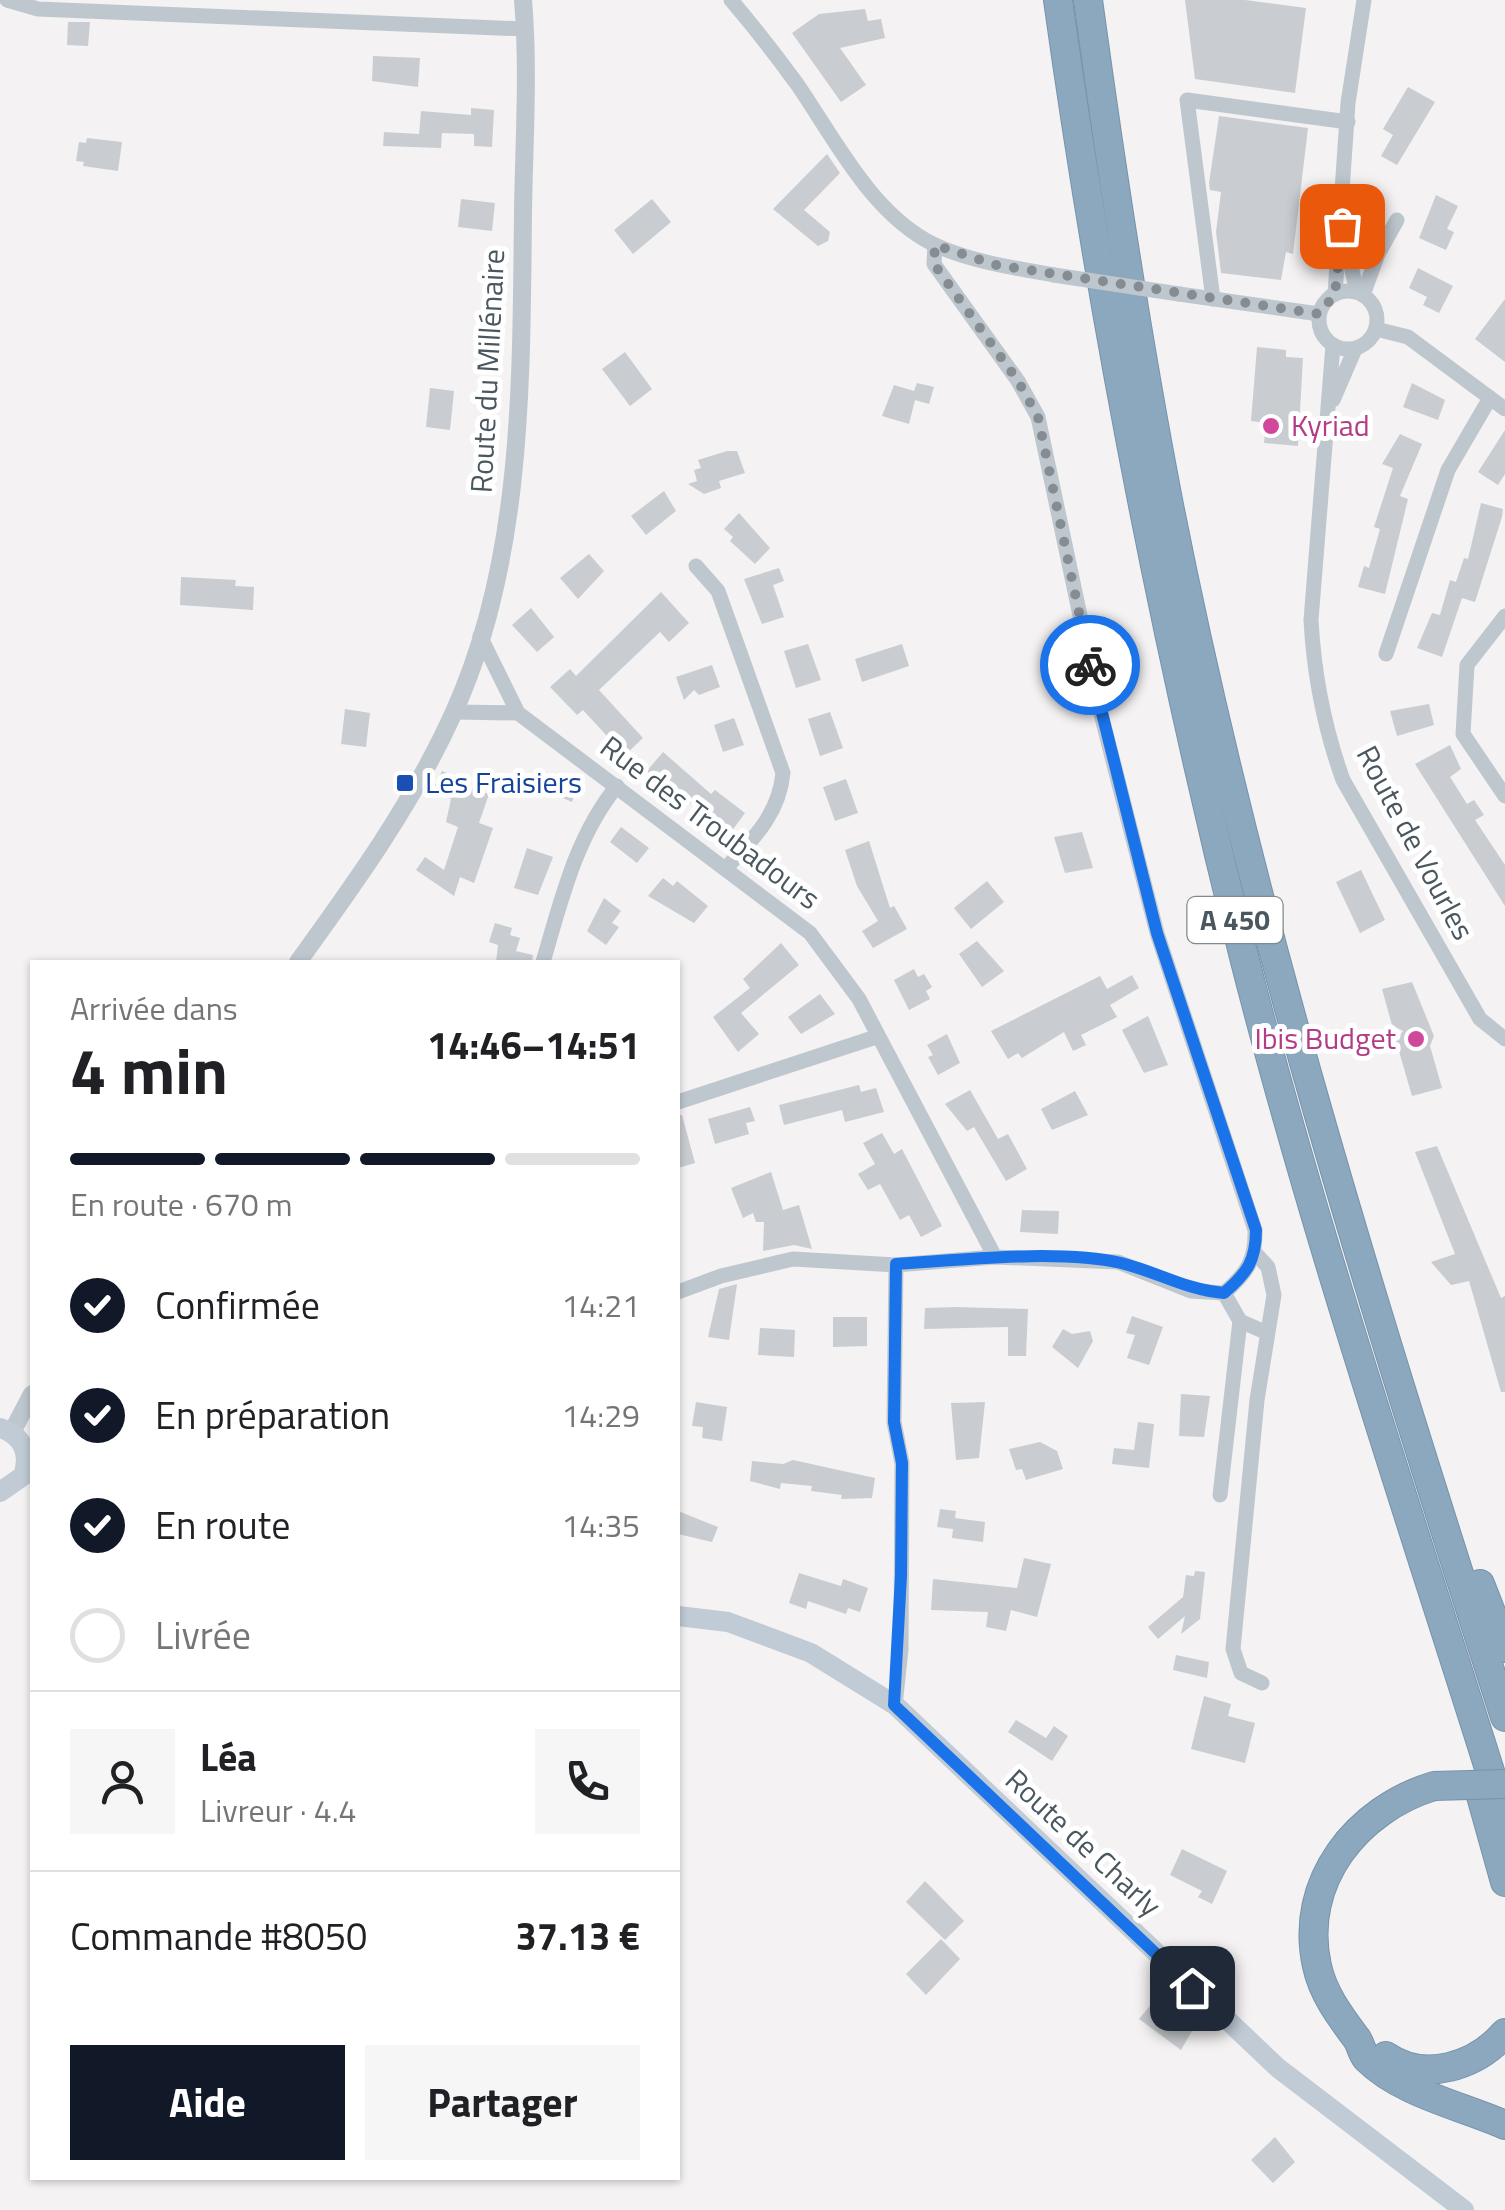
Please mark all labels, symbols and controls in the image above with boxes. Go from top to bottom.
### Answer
pin [1300,184,1385,269]
icon: bag [1315,199,1370,254]
street label: Route du Millénaire [458,248,516,494]
place label: Kyriad [1291,402,1370,448]
marker: Kyriad [1260,415,1282,437]
courier [1040,615,1140,715]
icon: bike [1063,638,1118,693]
street label: Rue des Troubadours [591,724,830,920]
street label: Route de Vourles [1345,737,1487,948]
place label: Les Fraisiers [425,759,582,805]
marker: Les Fraisiers [394,772,416,794]
road number: A 450 [1188,897,1282,943]
text: Arrivée dans [70,984,238,1032]
place label: Ibis Budget [1254,1015,1396,1061]
text: 14:46–14:51 [427,1016,640,1074]
text: 4 min [70,1020,228,1119]
marker: Ibis Budget [1405,1028,1427,1050]
text: En route · 670 m [70,1180,293,1228]
text: Confirmée [155,1276,320,1334]
icon: check [70,1278,125,1333]
text: 14:21 [561,1281,640,1329]
text: En préparation [155,1386,390,1444]
icon: check [70,1388,125,1443]
text: 14:29 [561,1391,640,1439]
text: En route [155,1496,290,1554]
icon: check [70,1498,125,1553]
text: 14:35 [561,1501,640,1549]
text: Livrée [155,1606,251,1664]
text: Léa [200,1728,257,1786]
button: person [70,1729,175,1834]
button: phone [535,1729,640,1834]
street label: Route de Charly [995,1758,1172,1927]
text: Livreur · 4.4 [200,1786,356,1834]
text: Commande #8050 [70,1907,367,1965]
text: 37.13 € [516,1907,640,1965]
pin [1150,1946,1235,2031]
icon: home [1165,1961,1220,2016]
button: Aide [70,2045,345,2160]
button: Partager [365,2045,640,2160]

